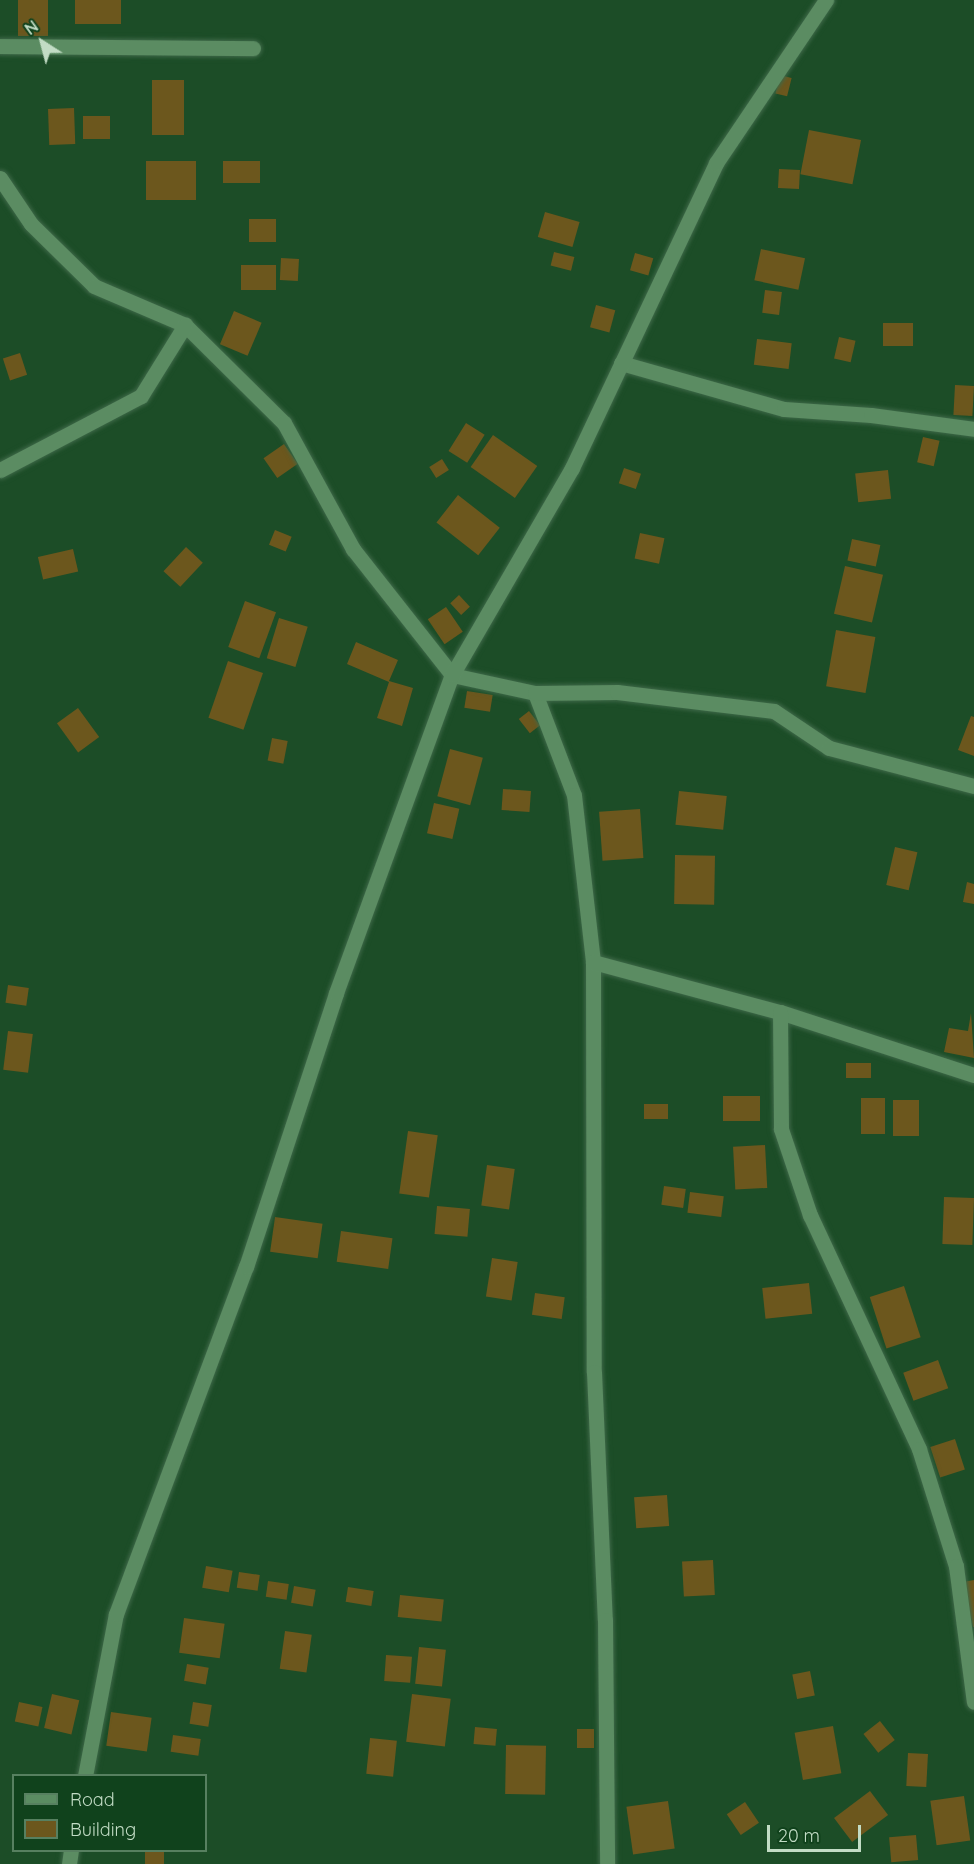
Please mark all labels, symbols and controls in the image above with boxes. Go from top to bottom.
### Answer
north arrow [12,12,72,72]
text: N [21,16,42,39]
legend [12,1774,207,1852]
text: Road [70,1788,115,1811]
scale bar [770,1813,864,1851]
text: Building [70,1818,136,1841]
text: 20 m [778,1824,820,1847]

